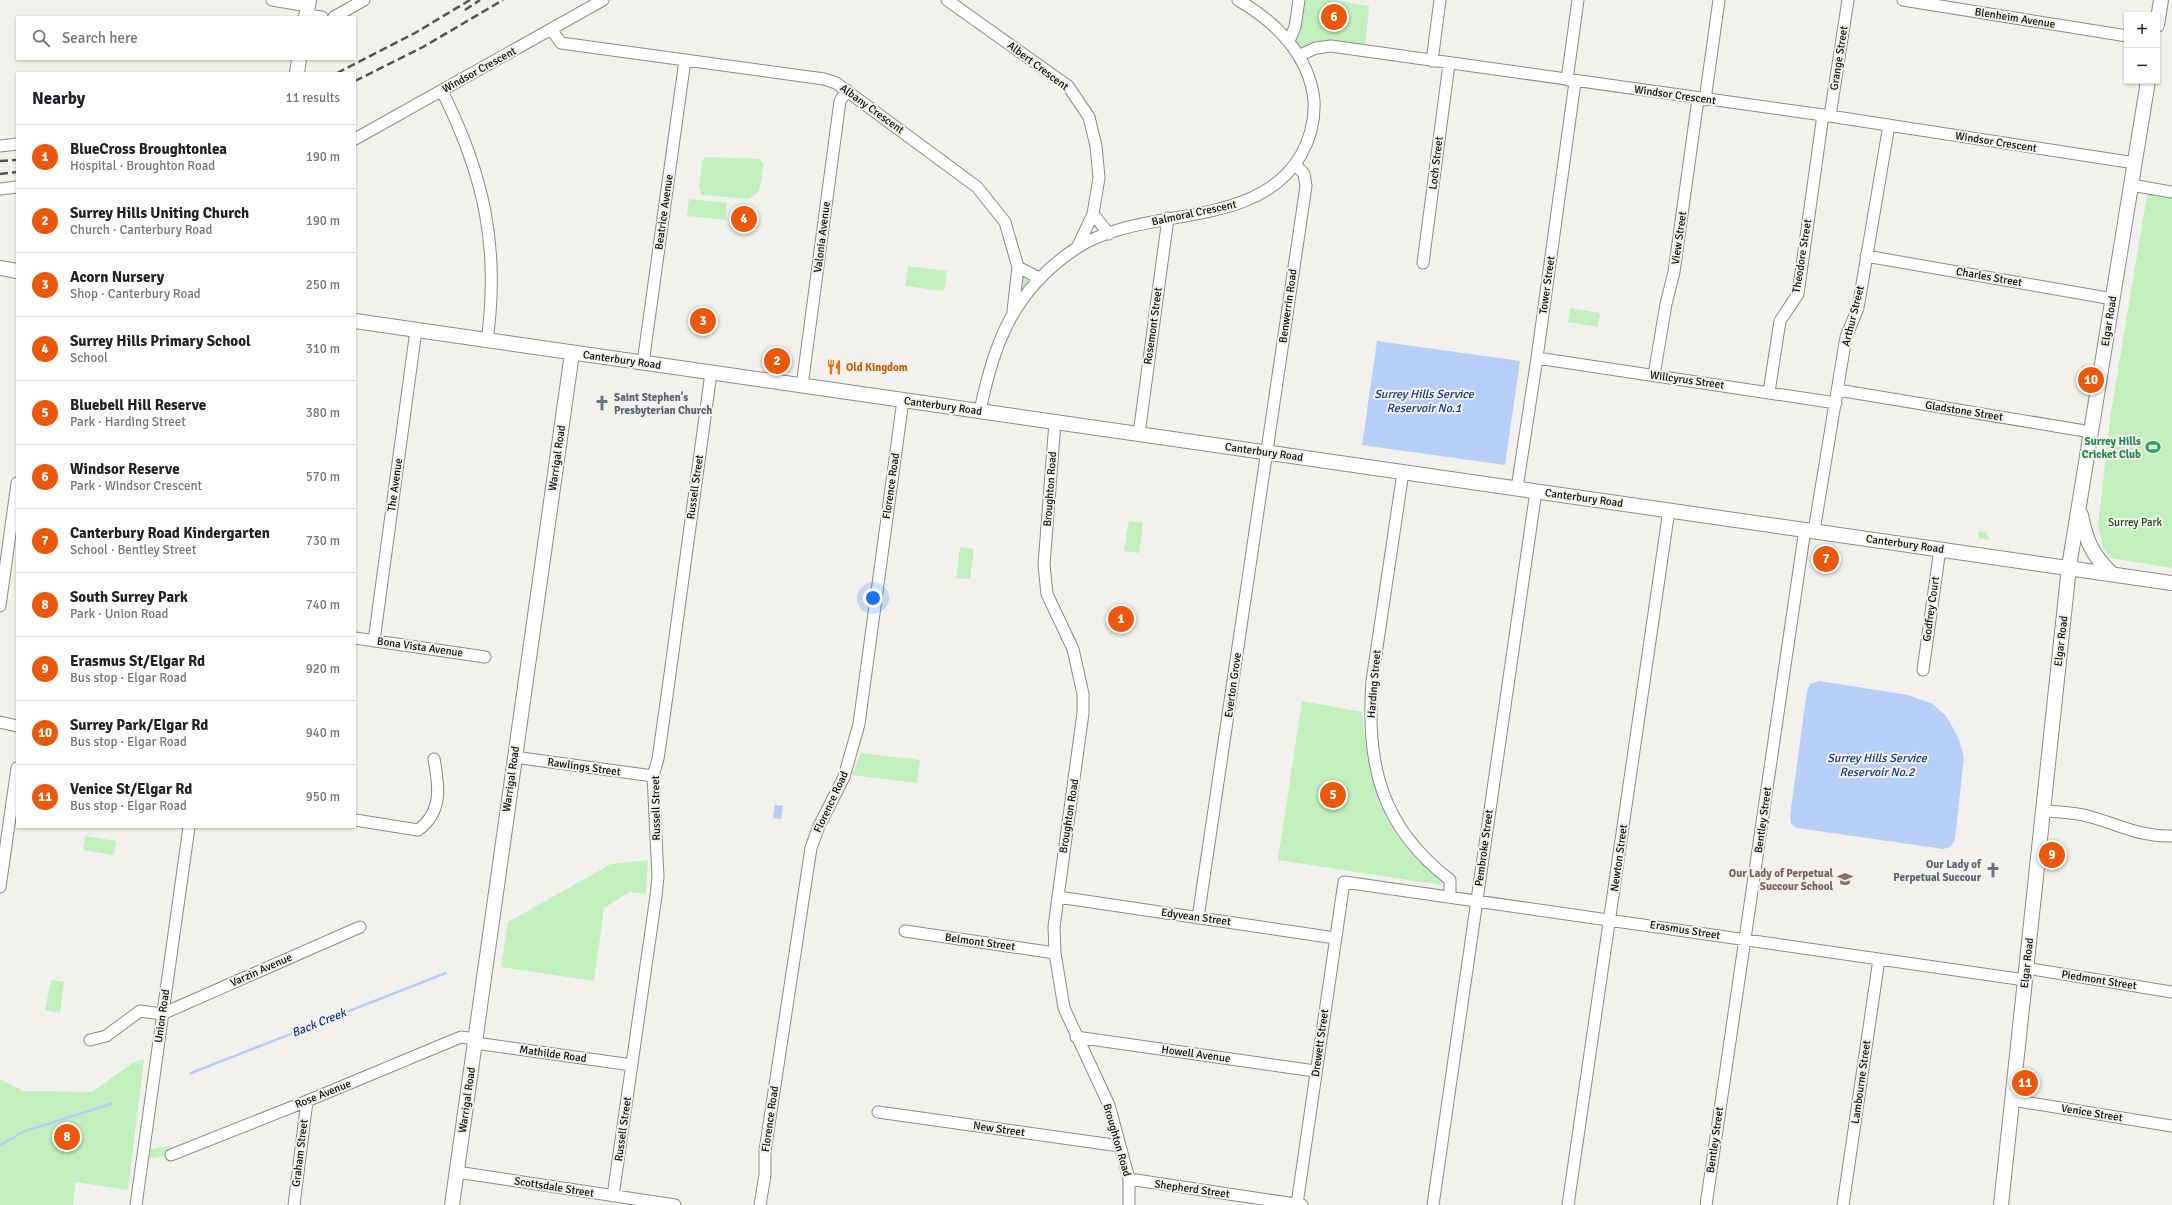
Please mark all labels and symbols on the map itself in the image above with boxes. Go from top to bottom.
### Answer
pin: 6 [1321,2,1347,32]
street label: Blenheim Avenue [1974,5,2056,31]
street label: Grange Street [1827,25,1851,91]
street label: Albert Crescent [1005,39,1071,93]
street label: Windsor Crescent [440,44,518,96]
street label: Albany Crescent [837,81,907,137]
street label: Windsor Crescent [1633,83,1717,107]
street label: Windsor Crescent [1954,129,2038,155]
street label: Loch Street [1426,136,1446,190]
street label: Beatrice Avenue [652,173,676,251]
street label: Balmoral Crescent [1150,198,1238,228]
street label: Valonia Avenue [811,201,833,273]
pin: 4 [731,204,757,234]
street label: View Street [1669,210,1689,265]
street label: Theodore Street [1790,218,1814,294]
street label: Tower Street [1536,255,1558,315]
street label: Charles Street [1955,265,2023,289]
street label: Benwerrin Road [1276,268,1300,344]
street label: Arthur Street [1839,284,1867,348]
street label: Rosemont Street [1141,286,1165,365]
street label: Elgar Road [2099,295,2119,347]
pin: 3 [690,306,716,336]
pin: 2 [764,346,790,376]
street label: Canterbury Road [582,348,662,372]
restaurant icon: Old Kingdom [825,358,843,376]
place label: Old Kingdom [846,361,908,374]
pin: 10 [2078,365,2104,395]
street label: Willcyrus Street [1649,368,1725,392]
water label: Surrey Hills Service Reservoir No.1 [1374,387,1475,416]
place label: Saint Stephen's Presbyterian Church [614,391,712,417]
church icon: Saint Stephen's Presbyterian Church [593,394,611,412]
street label: Canterbury Road [903,394,983,418]
street label: Gladstone Street [1924,398,2004,424]
street label: Warrigal Road [546,424,568,492]
place label: Surrey Hills Cricket Club [2082,435,2141,461]
sports icon: Surrey Hills Cricket Club [2144,438,2162,456]
street label: Canterbury Road [1224,440,1304,464]
street label: Broughton Road [1041,451,1059,527]
street label: Florence Road [880,452,902,520]
street label: Russell Street [684,454,706,520]
street label: The Avenue [385,457,405,513]
street label: Canterbury Road [1544,486,1624,510]
park label: Surrey Park [2108,516,2163,529]
street label: Canterbury Road [1865,532,1945,556]
pin: 7 [1813,544,1839,574]
street label: Godfrey Court [1920,575,1942,642]
your location [863,588,883,608]
pin: 1 [1108,604,1134,634]
street label: Elgar Road [2051,615,2071,667]
street label: Bona Vista Avenue [376,635,464,659]
street label: Harding Street [1365,649,1383,719]
street label: Everton Grove [1222,652,1244,718]
street label: Warrigal Road [500,745,522,813]
water label: Surrey Hills Service Reservoir No.2 [1827,751,1928,780]
street label: Rawlings Street [547,755,622,779]
street label: Florence Road [811,769,851,835]
street label: Russell Street [649,775,663,841]
street label: Broughton Road [1057,778,1081,854]
pin: 5 [1320,780,1346,810]
street label: Bentley Street [1752,786,1774,854]
street label: Pembroke Street [1472,809,1496,887]
street label: Newton Street [1608,824,1630,892]
pin: 9 [2039,840,2065,870]
place label: Our Lady of Perpetual Succour [1893,858,1982,884]
church icon: Our Lady of Perpetual Succour [1984,861,2002,879]
place label: Our Lady of Perpetual Succour School [1729,867,1834,893]
school or university icon: Our Lady of Perpetual Succour School [1836,870,1854,888]
street label: Edyvean Street [1160,906,1232,928]
street label: Erasmus Street [1649,918,1721,942]
street label: Belmont Street [944,931,1016,953]
street label: Elgar Road [2018,937,2036,989]
street label: Varzin Avenue [228,951,294,989]
street label: Piedmont Street [2060,968,2138,992]
street label: Union Road [152,988,172,1044]
water label: Back Creek [290,1005,349,1041]
street label: Drewett Street [1309,1008,1331,1078]
street label: Lambourne Street [1849,1039,1873,1125]
street label: Mathilde Road [519,1043,588,1065]
street label: Howell Avenue [1161,1043,1231,1065]
street label: Warrigal Road [456,1066,478,1134]
pin: 11 [2012,1068,2038,1098]
street label: Rose Avenue [293,1077,353,1111]
street label: Florence Road [759,1085,781,1153]
street label: Russell Street [612,1096,634,1162]
street label: Broughton Road [1100,1102,1134,1178]
street label: Venice Street [2060,1102,2124,1124]
street label: Bentley Street [1704,1106,1726,1174]
street label: Graham Street [289,1118,311,1188]
street label: New Street [972,1119,1026,1139]
pin: 8 [54,1122,80,1152]
street label: Scottsdale Street [513,1174,595,1200]
street label: Shepherd Street [1154,1177,1231,1201]

